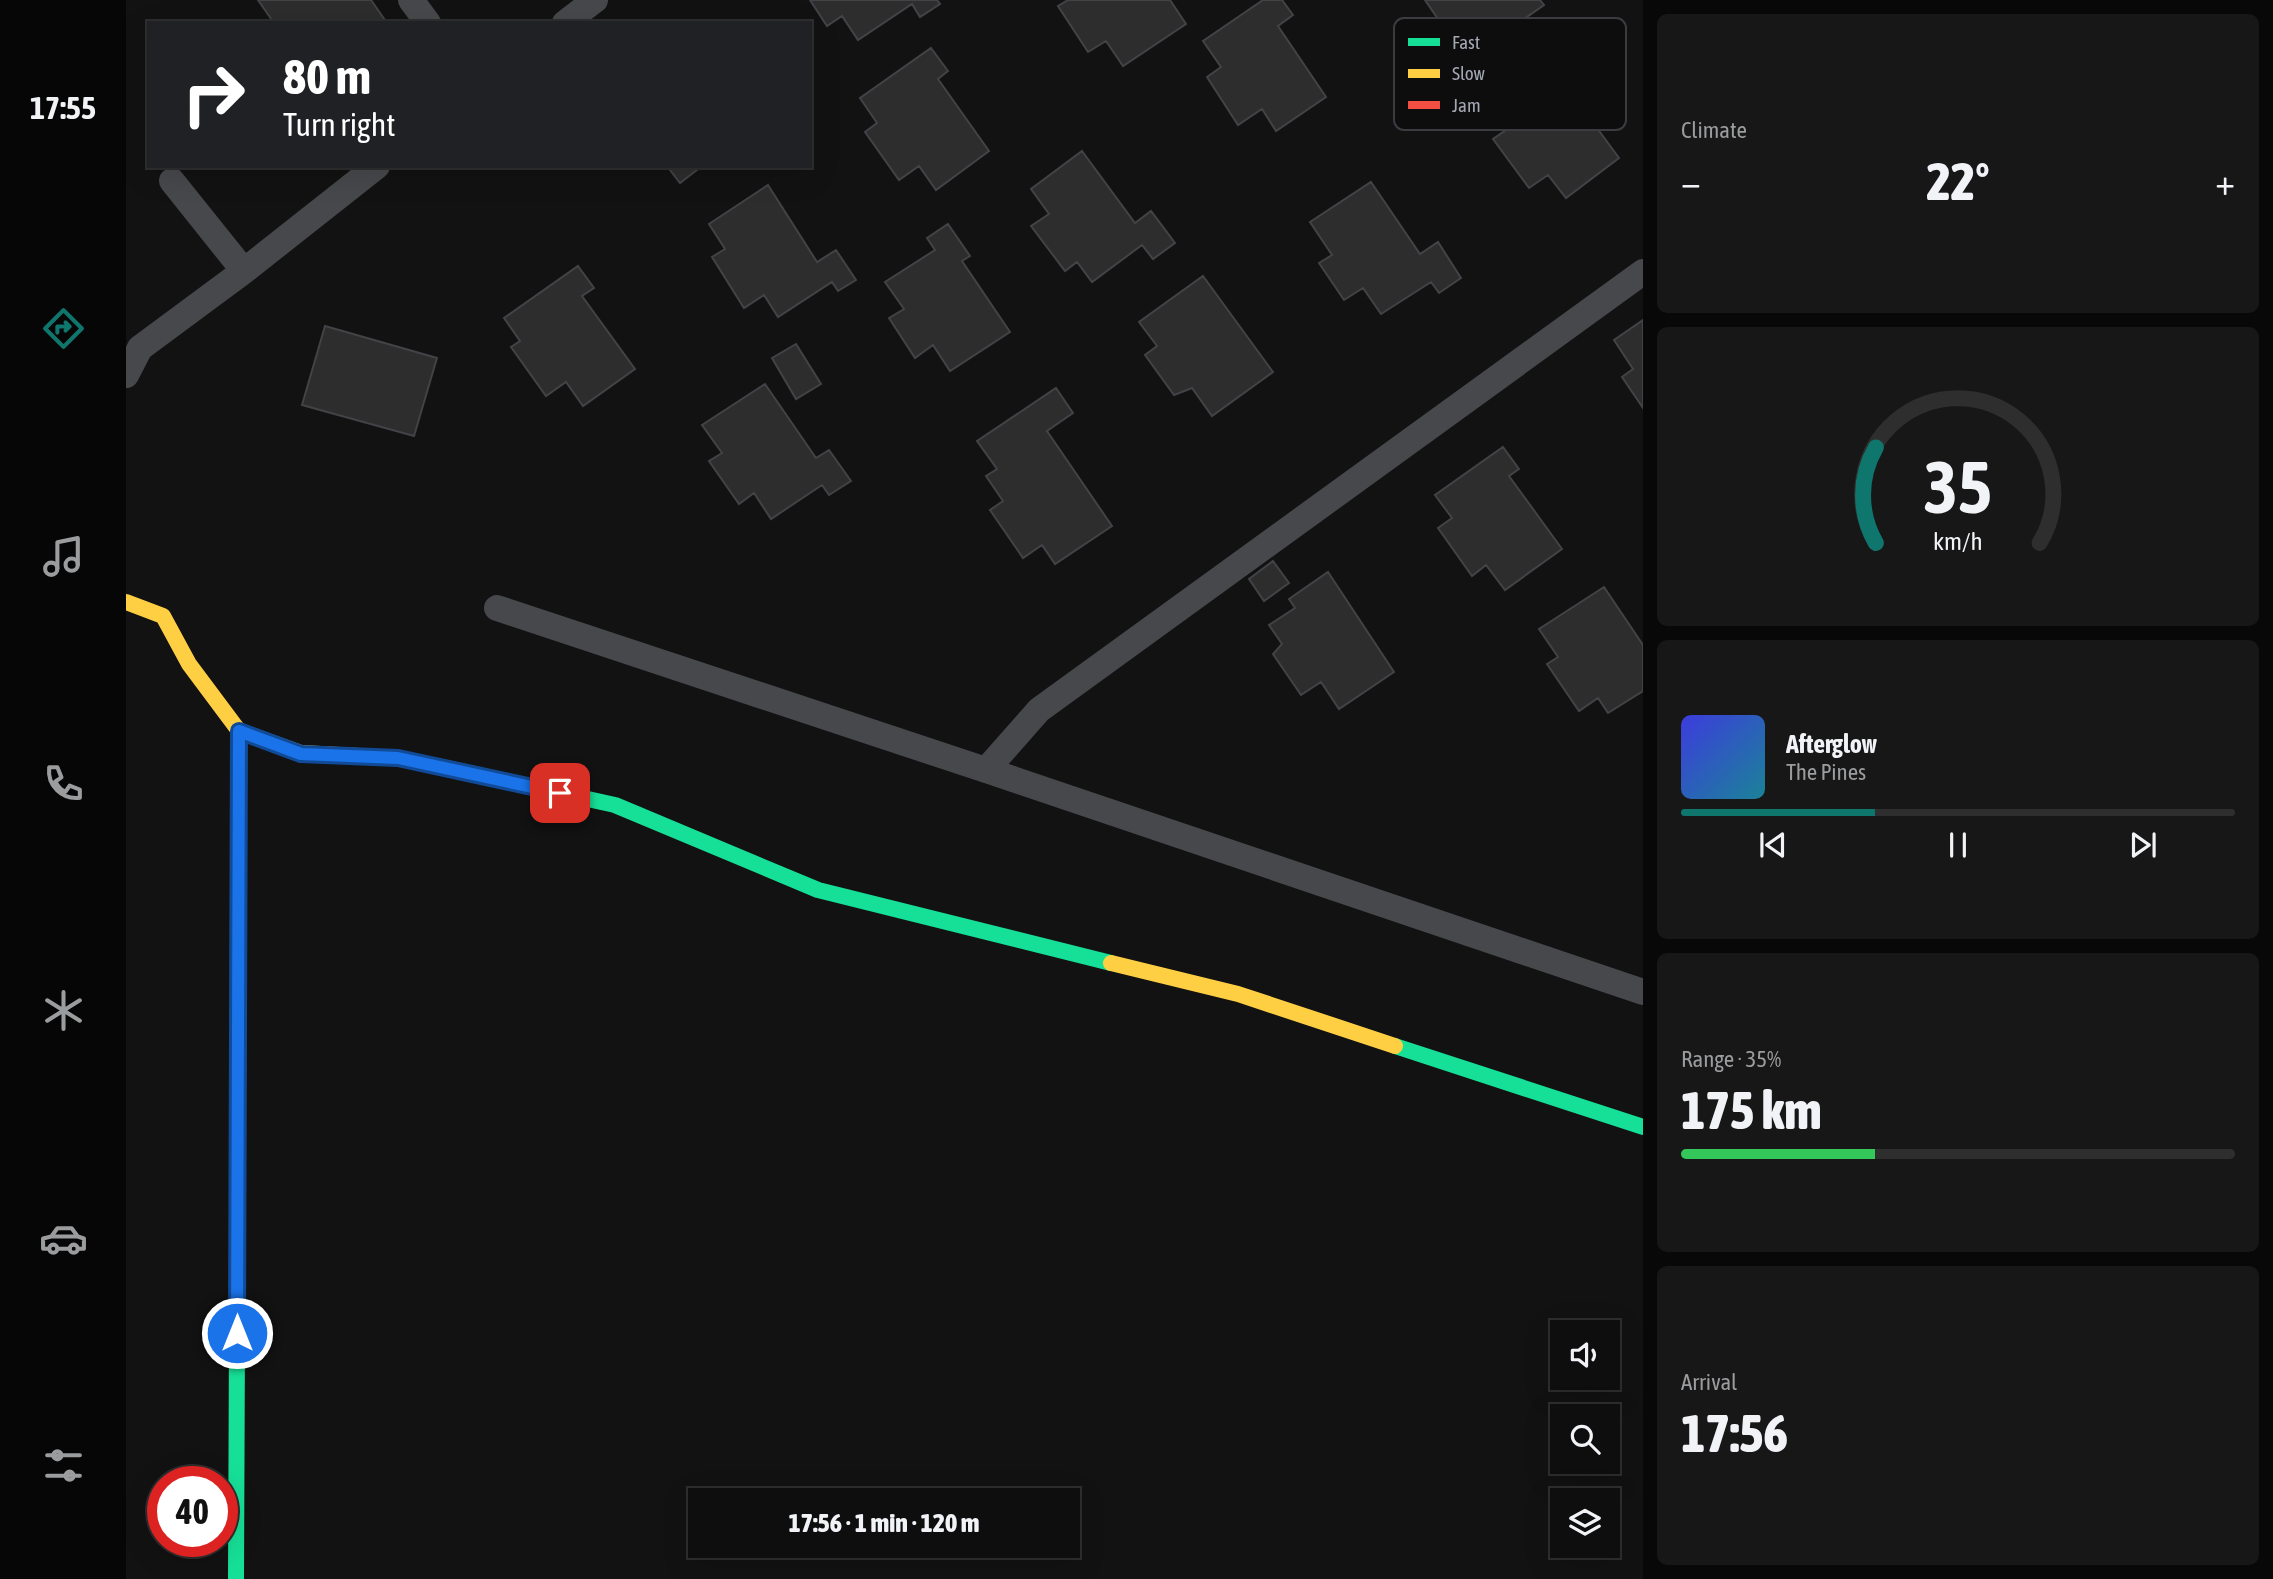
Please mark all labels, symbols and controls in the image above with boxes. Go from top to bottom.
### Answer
legend [1394,18,1626,130]
text: Fast [1452,31,1480,53]
text: 80 m [283,48,371,104]
icon: right [168,49,259,140]
text: Slow [1452,62,1486,84]
text: 17:55 [30,89,96,126]
text: Jam [1452,94,1481,116]
text: Turn right [283,106,396,143]
text: Climate [1681,117,1747,143]
text: 22° [1926,151,1990,211]
text: − [1681,160,1701,203]
text: + [2215,160,2235,203]
icon: directions [39,304,88,353]
text: 35 [1924,445,1992,528]
text: km/h [1933,526,1983,554]
icon: music [39,532,88,581]
text: Afterglow [1786,729,1877,759]
icon: phone [39,759,88,808]
text: The Pines [1786,759,1866,785]
pin [530,763,590,823]
icon: arrive [541,774,579,812]
icon: previous [1754,826,1792,864]
icon: pause [1939,826,1977,864]
icon: next [2124,826,2162,864]
icon: climate [39,986,88,1035]
text: Range · 35% [1681,1046,1781,1072]
text: 175 km [1681,1080,1822,1140]
icon: car [39,1214,88,1263]
position arrow [200,1296,274,1370]
map controls [1550,1320,1620,1558]
button: sound [1550,1320,1620,1390]
text: Arrival [1681,1369,1737,1395]
text: 17:56 [1681,1403,1788,1463]
button: search [1550,1404,1620,1474]
icon: filters [39,1441,88,1490]
speed limit sign: 40 [147,1466,238,1557]
button: layers [1550,1488,1620,1558]
text: 17:56 · 1 min · 120 m [789,1508,979,1538]

